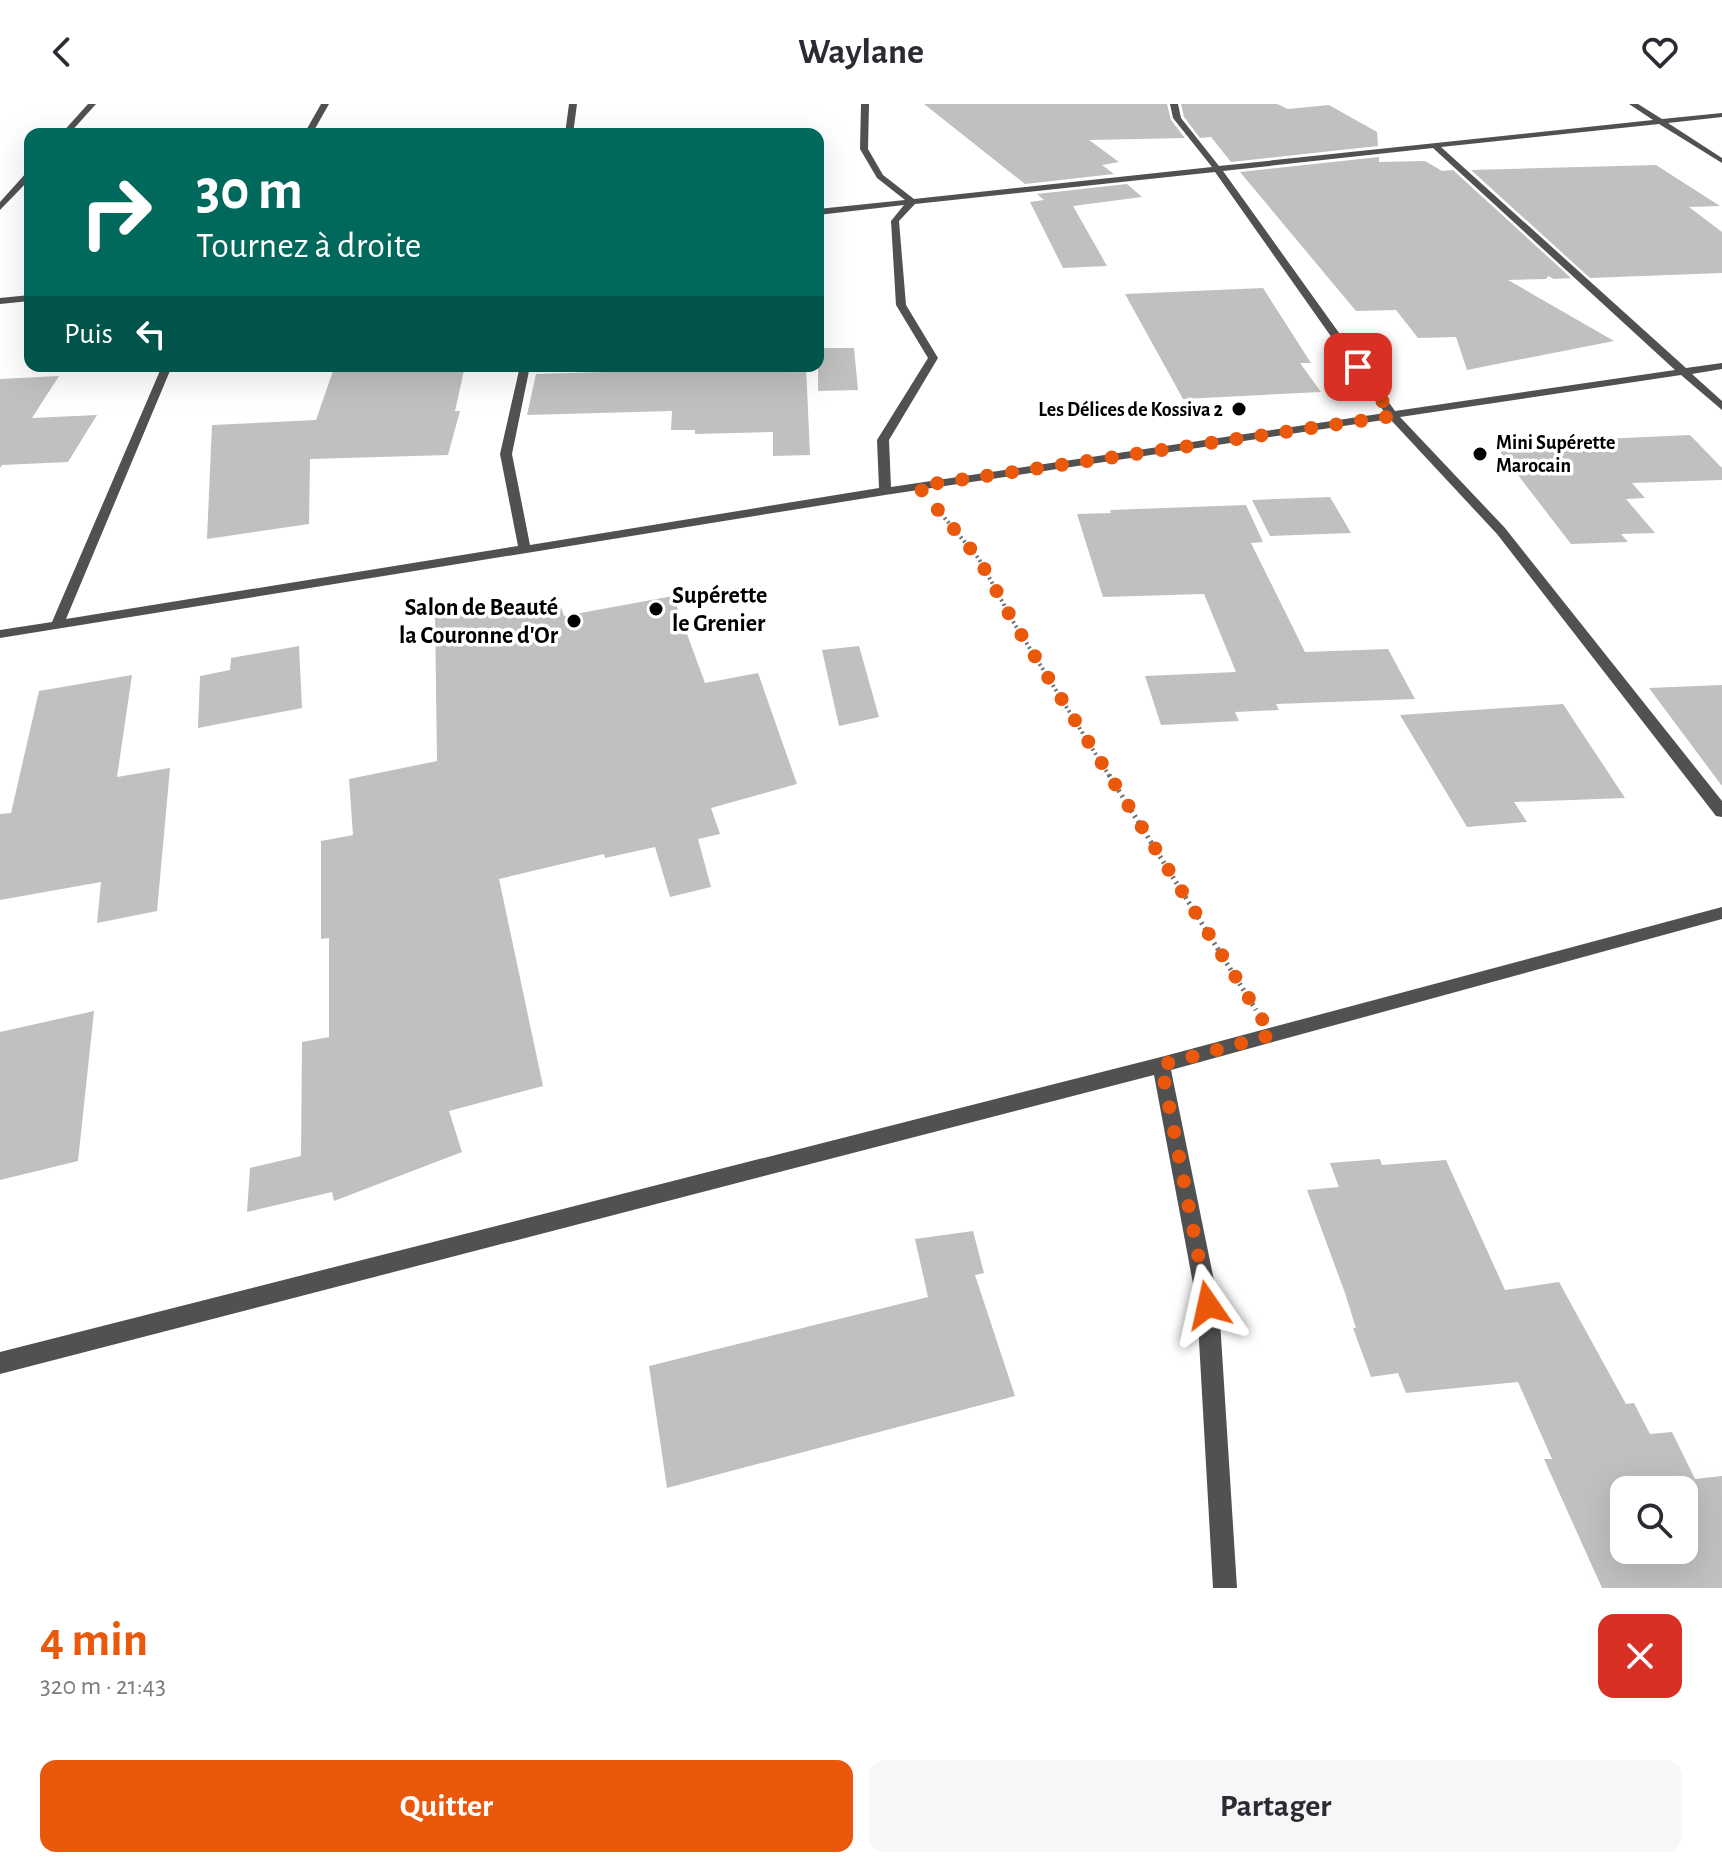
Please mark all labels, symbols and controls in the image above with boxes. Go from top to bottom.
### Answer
icon: back [40,30,84,74]
icon: heart [1638,30,1682,74]
text: Waylane [798,34,924,70]
icon: right [64,160,168,264]
text: 30 m [196,163,303,219]
text: Tournez à droite [196,228,421,264]
icon: left [129,312,173,356]
text: Puis [64,319,113,349]
pin [1324,333,1392,401]
icon: arrive [1336,345,1380,389]
place label: Les Délices de Kossiva 2 [1038,400,1223,420]
marker: Les Délices de Kossiva 2 [1230,400,1248,418]
place label: Mini Supérette Marocain [1496,433,1615,476]
marker: Mini Supérette Marocain [1471,445,1489,463]
place label: Supérette le Grenier [672,584,767,636]
place label: Salon de Beauté la Couronne d'Or [399,596,559,648]
marker: Supérette le Grenier [647,600,665,618]
marker: Salon de Beauté la Couronne d'Or [565,612,583,630]
position arrow [1166,1263,1250,1347]
map controls [1610,1476,1698,1564]
button: search [1610,1476,1698,1564]
button: close [1598,1614,1682,1698]
text: 4 min [40,1617,148,1665]
text: 320 m · 21:43 [40,1673,166,1699]
button: Quitter [40,1760,853,1852]
button: Partager [869,1760,1682,1852]

